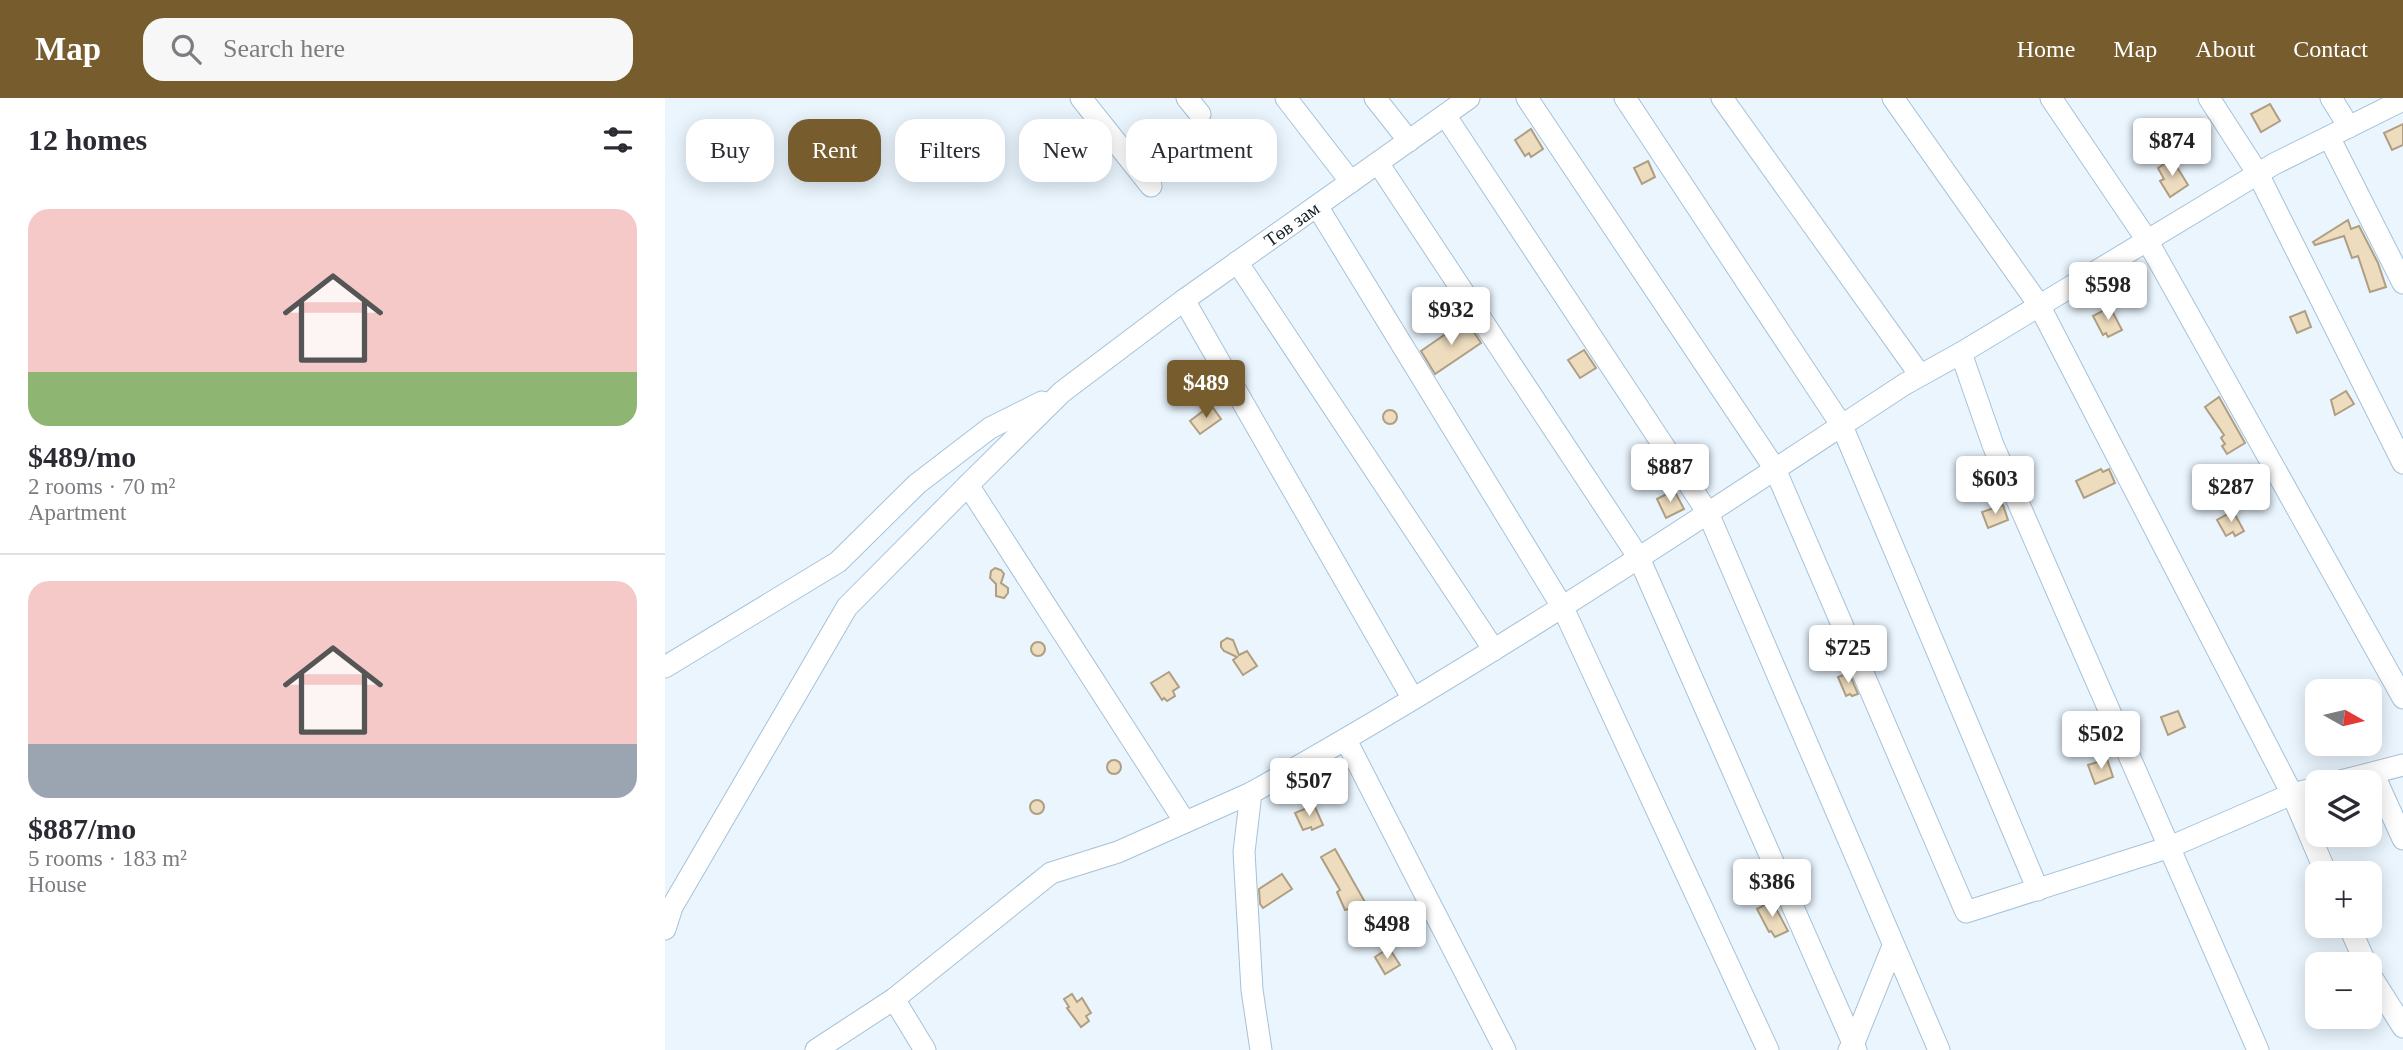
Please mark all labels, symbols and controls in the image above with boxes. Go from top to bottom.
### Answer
search box [143,18,633,81]
icon: search [167,30,205,68]
text: Map [35,31,101,67]
text: Search here [223,34,345,63]
text: Home [2017,36,2075,62]
text: Map [2113,36,2157,62]
text: About [2195,36,2255,62]
text: Contact [2293,36,2368,62]
pin: $874 [2131,118,2213,178]
chip: Buy [686,119,774,182]
chip: Rent [788,119,881,182]
chip: Filters [895,119,1005,182]
chip: New [1019,119,1112,182]
chip: Apartment [1126,119,1277,182]
icon: filters [599,121,637,159]
text: 12 homes [28,123,147,156]
text: $874 [2149,128,2195,153]
street label: Төв зам [1260,197,1323,251]
icon: home [270,255,396,381]
pin: $598 [2067,262,2149,322]
text: $598 [2085,272,2131,297]
pin: $932 [1410,288,1492,347]
text: $932 [1428,297,1474,322]
pin: $489 [1165,360,1247,420]
text: $489 [1183,370,1229,395]
text: $489/mo [28,440,136,473]
pin: $887 [1629,444,1711,504]
text: $887 [1647,454,1693,479]
pin: $603 [1954,456,2036,516]
pin: $287 [2190,464,2272,524]
text: $603 [1972,466,2018,491]
text: 2 rooms · 70 m² [28,474,175,499]
text: $287 [2208,474,2254,499]
text: Apartment [28,500,126,525]
pin: $725 [1807,626,1889,685]
icon: home [270,627,396,753]
text: $725 [1825,635,1871,660]
north arrow [2305,679,2382,756]
map controls [2305,679,2382,1029]
pin: $502 [2060,712,2142,771]
text: $502 [2078,721,2124,746]
pin: $507 [1268,758,1350,818]
text: $507 [1286,768,1332,793]
button: layers [2305,770,2382,847]
text: $887/mo [28,812,136,845]
text: 5 rooms · 183 m² [28,846,187,871]
pin: $386 [1731,860,1813,919]
button: + [2305,861,2382,938]
text: $386 [1749,869,1795,894]
text: House [28,872,87,897]
pin: $498 [1346,902,1428,961]
text: $498 [1364,911,1410,936]
button: − [2305,952,2382,1029]

